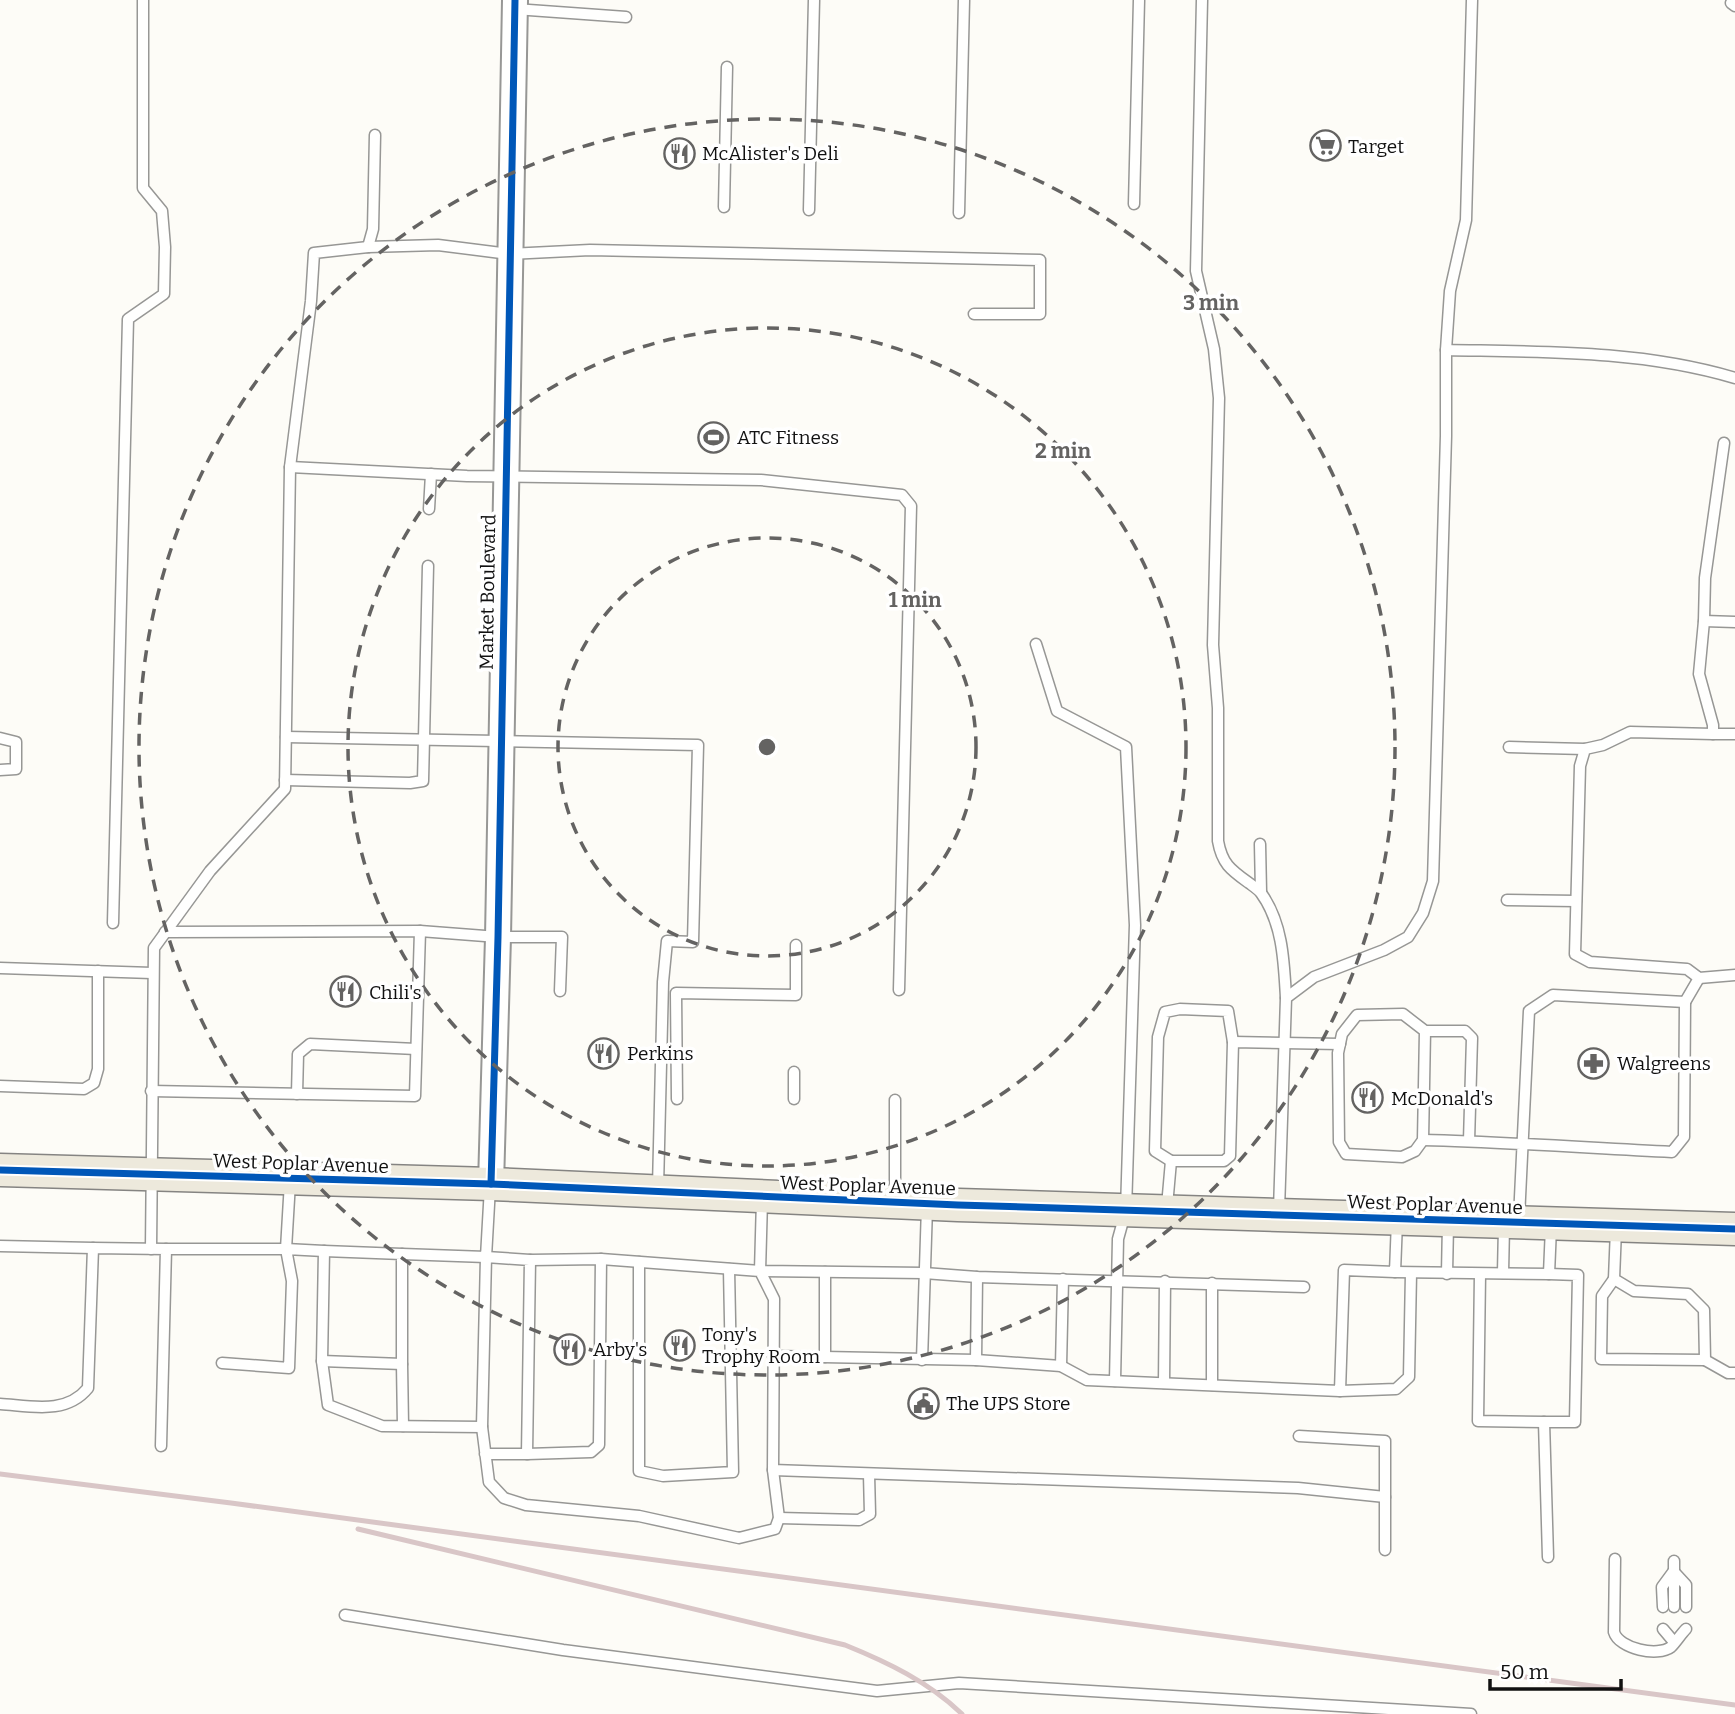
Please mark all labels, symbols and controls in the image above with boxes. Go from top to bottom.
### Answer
supermarket icon: Target [1308,129,1342,163]
place label: Target [1348,135,1404,158]
restaurant icon: McAlister's Deli [662,136,696,170]
place label: McAlister's Deli [702,142,839,165]
text: 3 min [1183,290,1240,316]
sports icon: ATC Fitness [697,420,731,454]
place label: ATC Fitness [737,426,839,449]
text: 2 min [1035,438,1091,464]
street label: Market Boulevard [475,514,500,670]
text: 1 min [888,587,942,613]
centre of rings [755,735,779,759]
restaurant icon: Chili's [329,975,363,1009]
place label: Chili's [369,981,421,1004]
restaurant icon: Perkins [587,1036,621,1070]
place label: Perkins [627,1042,694,1065]
pharmacy icon: Walgreens [1577,1046,1611,1080]
place label: Walgreens [1617,1052,1711,1075]
restaurant icon: McDonald's [1351,1081,1385,1115]
place label: McDonald's [1391,1087,1493,1110]
street label: West Poplar Avenue [213,1149,389,1178]
street label: West Poplar Avenue [780,1171,956,1200]
street label: West Poplar Avenue [1347,1190,1523,1219]
place label: Tony's Trophy Room [702,1323,820,1368]
restaurant icon: Tony's Trophy Room [662,1328,696,1362]
restaurant icon: Arby's [553,1332,587,1366]
place label: Arby's [593,1338,647,1361]
public building icon: The UPS Store [906,1386,940,1420]
place label: The UPS Store [946,1392,1070,1415]
scale bar [1490,1648,1621,1692]
text: 50 m [1500,1659,1549,1685]

